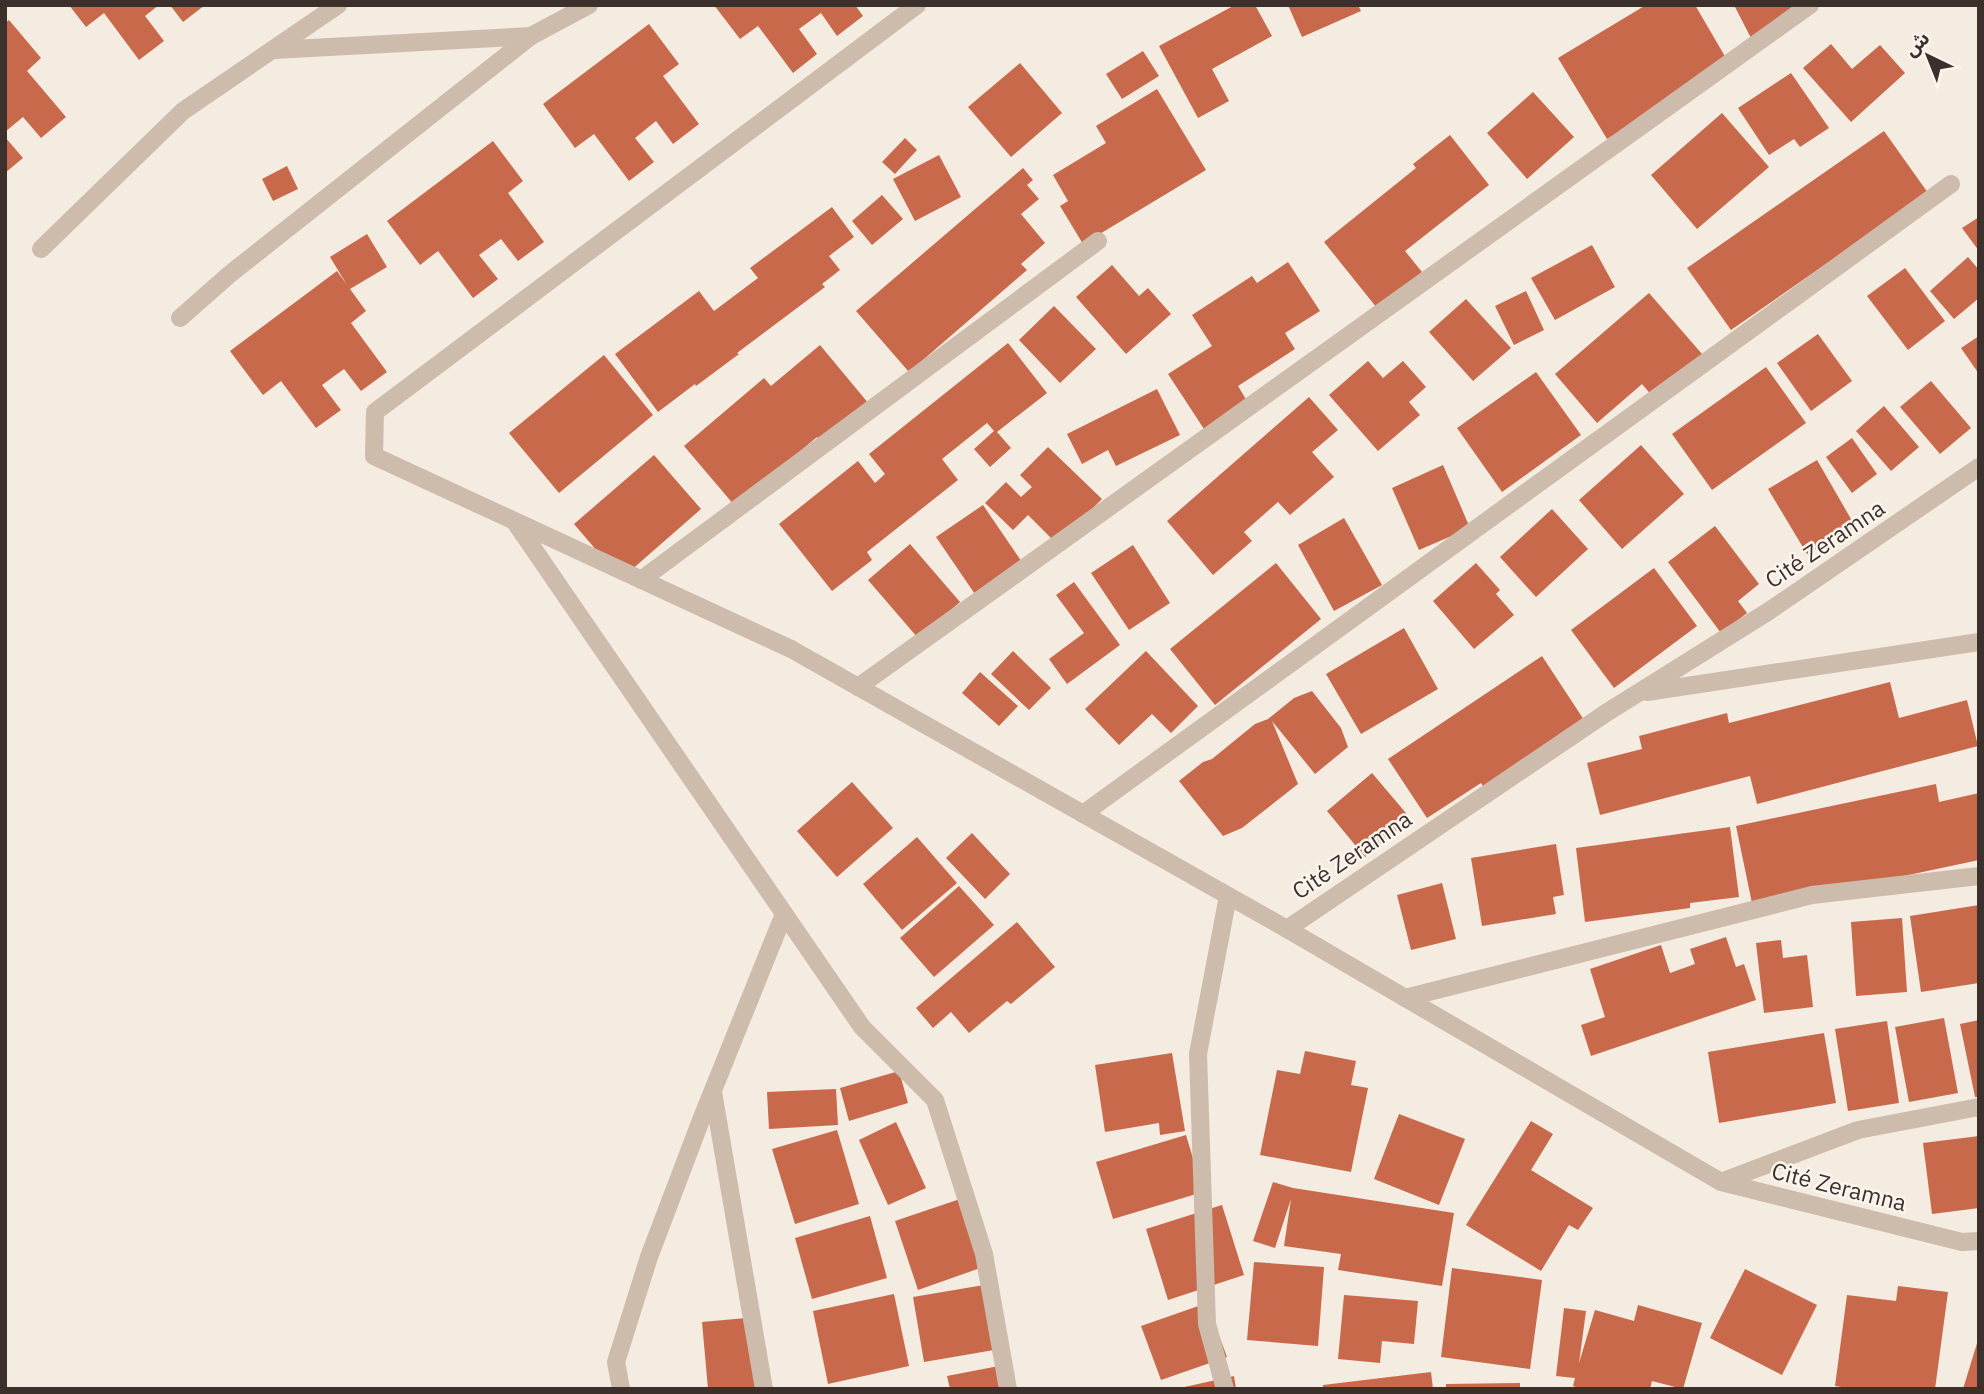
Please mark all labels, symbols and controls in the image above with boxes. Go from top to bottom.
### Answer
north arrow [1893,21,1963,91]
text: ش [1899,26,1934,61]
street label: Cité Zeramna [1759,492,1890,594]
street label: Cité Zeramna [1286,803,1417,905]
street label: Cité Zeramna [1769,1155,1910,1217]

